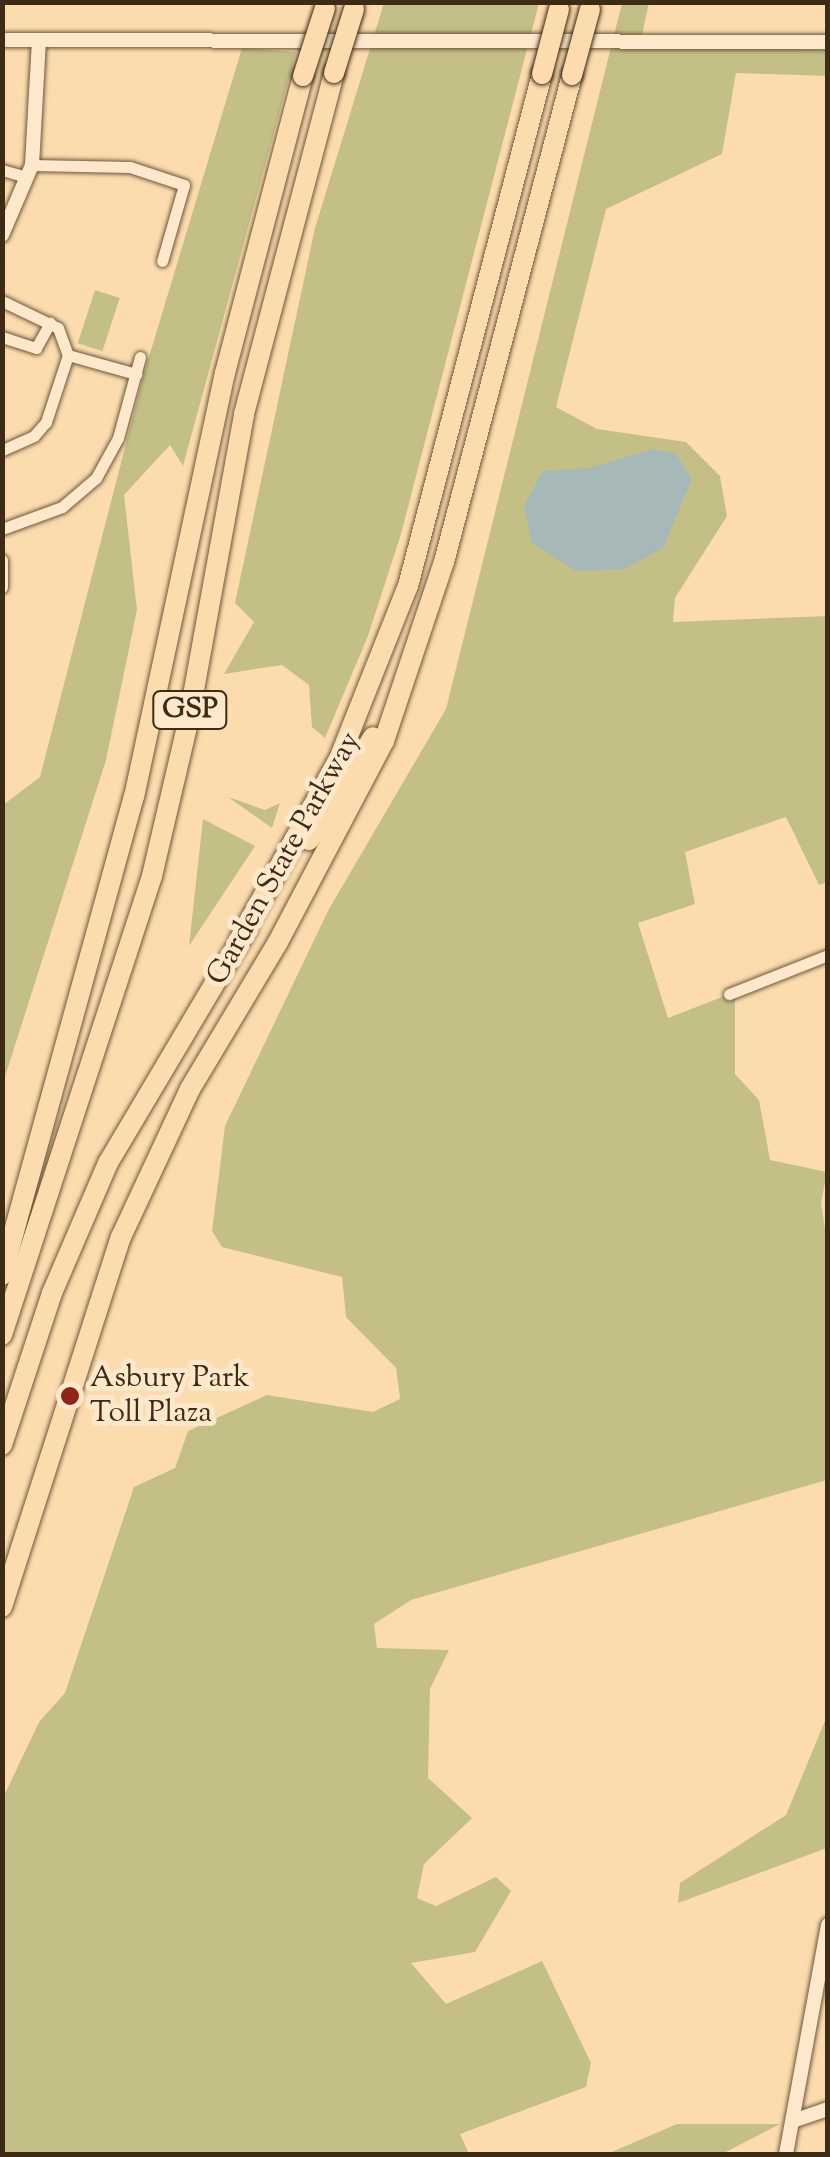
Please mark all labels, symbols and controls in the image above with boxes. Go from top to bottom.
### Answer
road number: GSP [150,687,230,733]
street label: Garden State Parkway [200,726,370,992]
place label: Asbury Park Toll Plaza [90,1361,249,1432]
marker: Asbury Park Toll Plaza [59,1385,81,1407]

